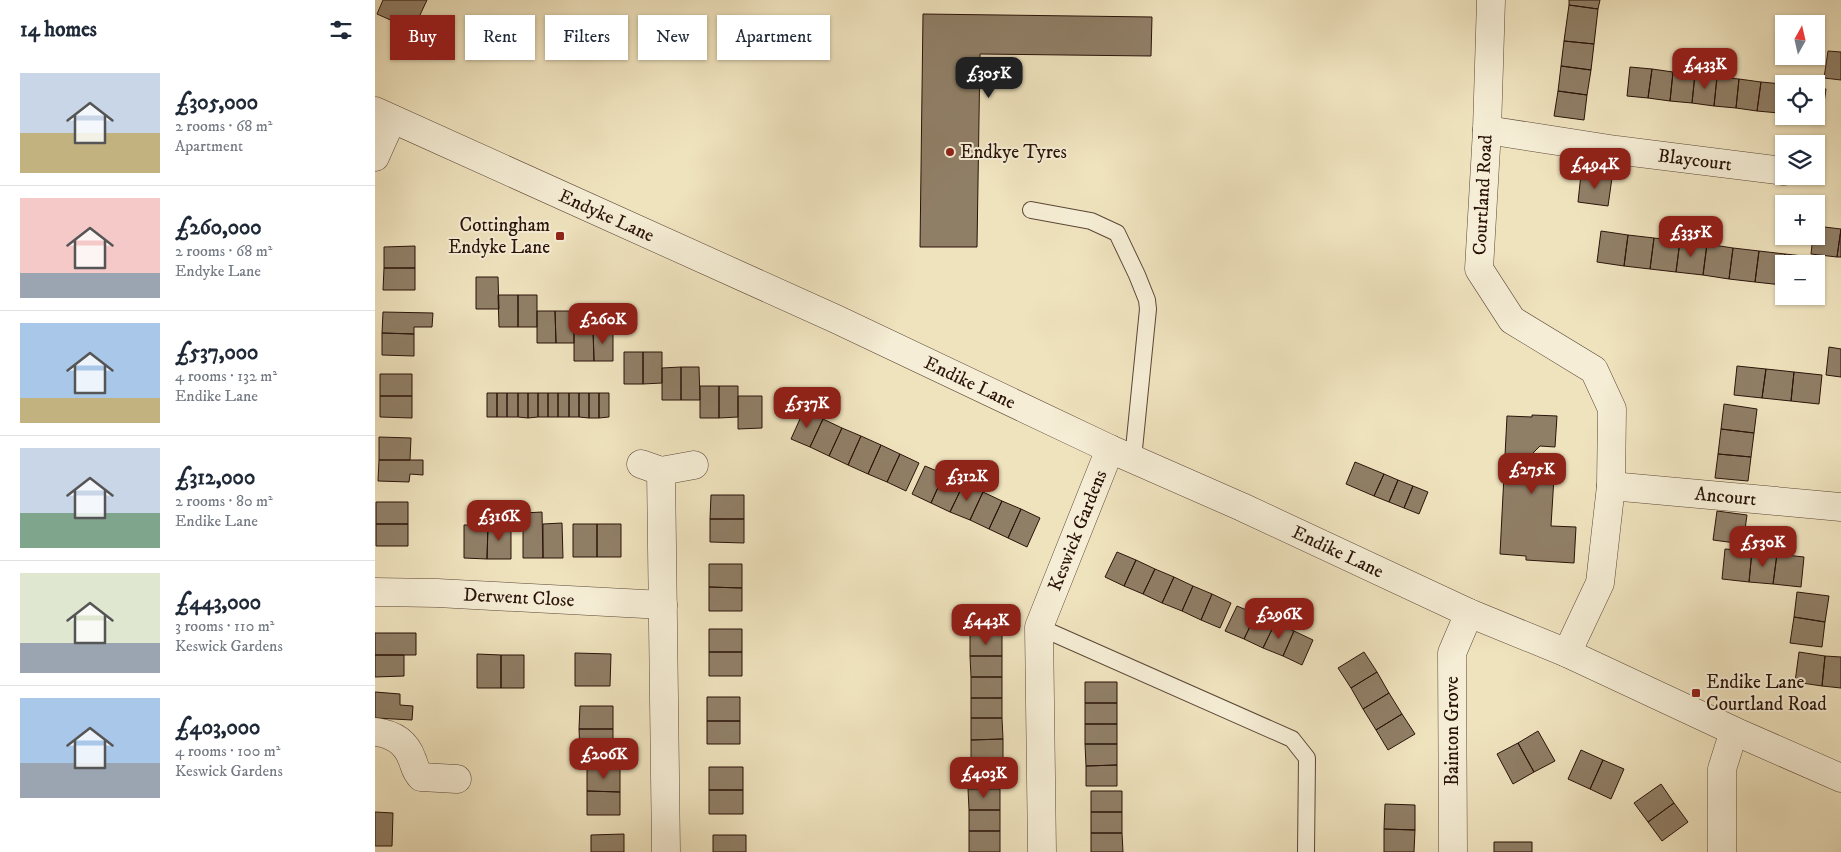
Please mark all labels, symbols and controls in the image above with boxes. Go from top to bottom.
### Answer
chip: Buy [390,15,455,60]
chip: Rent [465,15,535,60]
chip: Filters [545,15,628,60]
chip: New [638,15,707,60]
chip: Apartment [717,15,830,60]
north arrow [1775,15,1825,65]
map controls [1775,15,1825,305]
icon: filters [327,16,355,44]
text: 14 homes [20,17,97,43]
pin: £433K [1670,48,1740,90]
text: £433K [1683,54,1727,74]
pin: £305K [954,56,1024,99]
text: £305K [967,63,1011,83]
button: locate [1775,75,1825,125]
text: £305,000 [175,90,258,116]
icon: home [60,93,120,153]
text: 2 rooms · 68 m² [175,116,272,136]
street label: Courtland Road [1468,134,1498,256]
button: layers [1775,135,1825,185]
text: Apartment [175,136,243,156]
place label: Endkye Tyres [960,141,1067,164]
street label: Blaycourt [1657,144,1733,176]
marker: Endkye Tyres [944,146,956,158]
pin: £494K [1560,148,1630,190]
text: £494K [1571,154,1619,174]
street label: Endyke Lane [555,184,658,247]
button: + [1775,195,1825,245]
place label: Cottingham Endyke Lane [448,214,550,259]
text: £260,000 [175,215,262,241]
pin: £335K [1656,216,1726,258]
icon: home [60,218,120,278]
text: £335K [1670,222,1712,242]
marker: Cottingham Endyke Lane [554,230,566,242]
text: 2 rooms · 68 m² [175,241,272,261]
button: − [1775,255,1825,305]
text: Endyke Lane [175,261,261,281]
pin: £260K [568,302,638,345]
text: £260K [579,309,627,329]
text: £537,000 [175,340,258,366]
icon: home [60,343,120,403]
street label: Endike Lane [921,351,1019,414]
text: 4 rooms · 132 m² [175,366,277,386]
text: Endike Lane [175,386,258,406]
pin: £537K [772,386,842,429]
text: £537K [785,393,829,413]
pin: £275K [1497,452,1567,495]
text: £275K [1509,459,1555,479]
pin: £312K [932,460,1002,502]
text: £312,000 [175,465,255,491]
text: £312K [946,466,988,486]
street label: Keswick Gardens [1043,467,1112,594]
icon: home [60,468,120,528]
street label: Ancourt [1694,482,1757,511]
text: 2 rooms · 80 m² [175,491,273,511]
pin: £316K [464,500,534,542]
text: £316K [478,506,520,526]
text: Endike Lane [175,511,258,531]
street label: Endike Lane [1288,521,1387,583]
pin: £530K [1728,526,1798,568]
text: £530K [1741,532,1785,552]
street label: Derwent Close [463,583,575,612]
text: £443,000 [175,590,261,616]
icon: home [60,593,120,653]
pin: £296K [1244,598,1314,640]
pin: £443K [951,604,1021,646]
text: £296K [1256,604,1302,624]
text: £443K [963,610,1009,630]
text: 3 rooms · 110 m² [175,616,274,636]
text: Keswick Gardens [175,636,283,656]
place label: Endike Lane Courtland Road [1706,671,1827,716]
street label: Bainton Grove [1441,676,1464,786]
marker: Endike Lane Courtland Road [1690,687,1702,699]
text: £403,000 [175,715,260,741]
icon: home [60,718,120,778]
pin: £206K [569,738,639,780]
text: 4 rooms · 100 m² [175,741,280,761]
text: £206K [580,744,628,764]
pin: £403K [949,756,1019,799]
text: Keswick Gardens [175,761,283,781]
text: £403K [961,763,1007,783]

